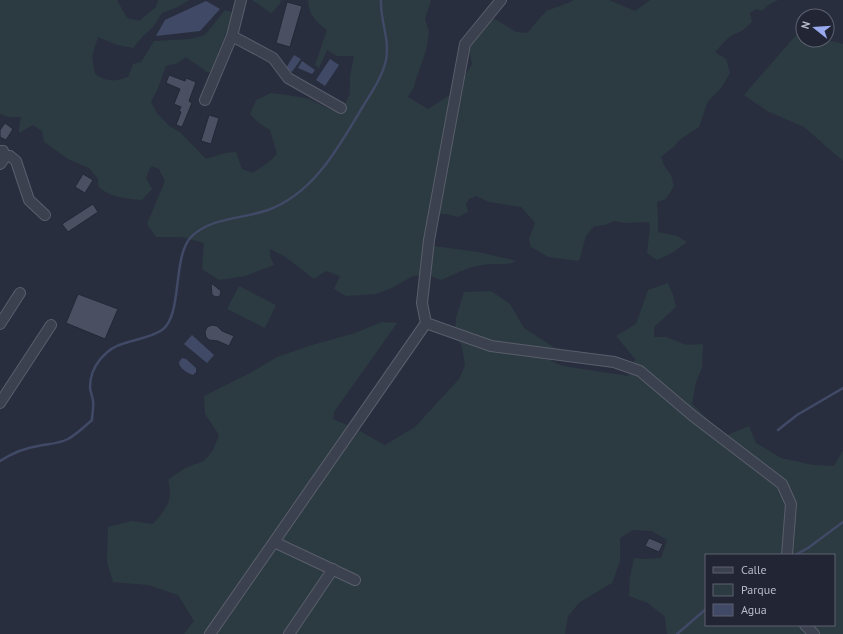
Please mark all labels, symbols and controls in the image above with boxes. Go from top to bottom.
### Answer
north arrow [795,8,835,48]
text: N [798,20,813,31]
legend [705,554,835,626]
text: Calle [741,562,767,577]
text: Parque [741,582,776,597]
text: Agua [741,602,767,617]

